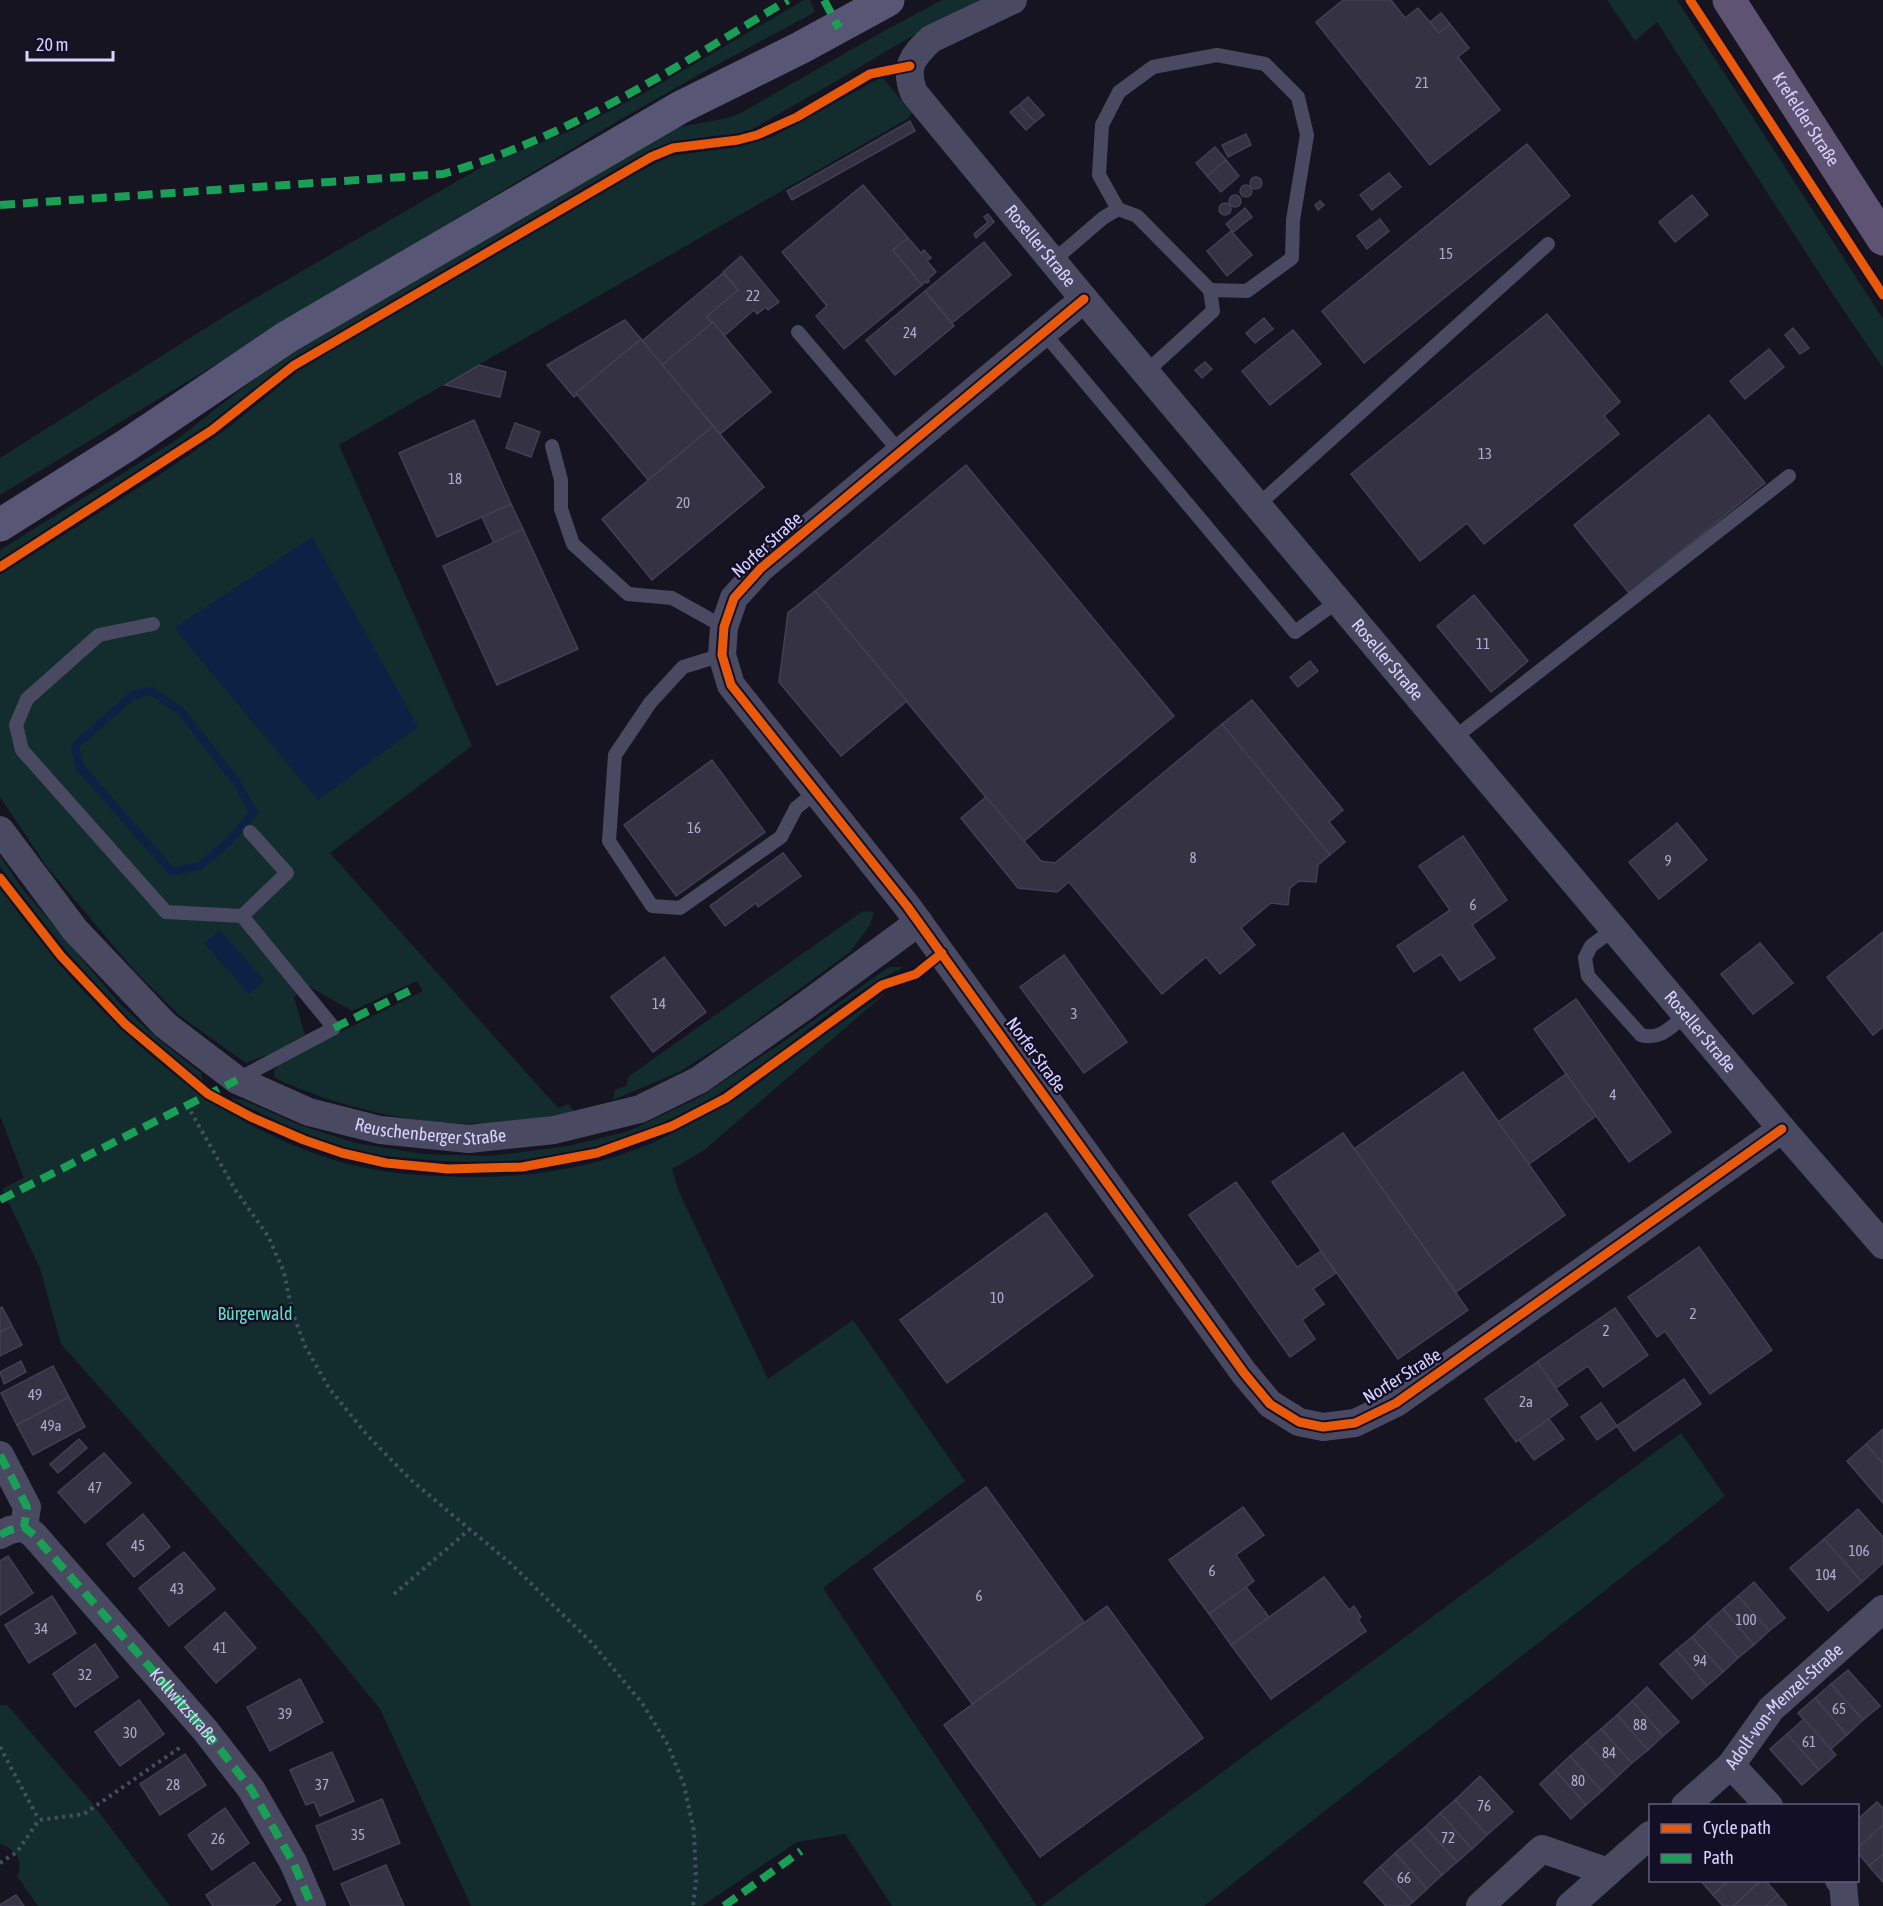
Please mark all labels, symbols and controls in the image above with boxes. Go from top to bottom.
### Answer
scale bar [27,24,112,62]
text: 20 m [36,34,68,55]
street label: Krefelder Straße [1768,68,1844,170]
house number: 21 [1415,74,1429,91]
street label: Roseller Straße [1001,200,1081,291]
house number: 15 [1439,245,1453,262]
house number: 22 [746,287,760,304]
house number: 24 [903,324,917,341]
house number: 13 [1478,445,1492,462]
house number: 18 [448,470,462,487]
house number: 20 [676,494,690,511]
street label: Norfer Straße [727,507,806,582]
street label: Roseller Straße [1347,614,1428,704]
house number: 11 [1476,635,1490,652]
house number: 16 [687,819,701,836]
house number: 8 [1189,849,1197,866]
house number: 9 [1664,852,1672,869]
house number: 6 [1469,896,1477,913]
street label: Roseller Straße [1660,986,1741,1076]
house number: 14 [652,995,666,1012]
house number: 3 [1070,1005,1078,1022]
street label: Norfer Straße [1002,1013,1071,1096]
house number: 4 [1609,1086,1617,1103]
street label: Reuschenberger Straße [353,1113,507,1149]
house number: 10 [990,1289,1004,1306]
park label: Bürgerwald [218,1303,292,1324]
house number: 2 [1689,1305,1697,1322]
house number: 2 [1602,1322,1610,1339]
street label: Norfer Straße [1359,1343,1445,1408]
house number: 49 [28,1386,42,1403]
house number: 2a [1519,1393,1533,1410]
house number: 49a [40,1417,62,1434]
house number: 47 [88,1479,102,1496]
house number: 45 [131,1537,145,1554]
house number: 106 [1848,1542,1870,1559]
house number: 6 [1208,1562,1216,1579]
house number: 104 [1815,1566,1837,1583]
house number: 43 [170,1580,184,1597]
house number: 6 [975,1587,983,1604]
house number: 100 [1735,1611,1757,1628]
house number: 34 [34,1620,48,1637]
house number: 41 [213,1639,227,1656]
street label: Adolf-von-Menzel-Straße [1720,1639,1847,1773]
house number: 94 [1693,1652,1707,1669]
street label: Kollwitzstraße [145,1663,223,1748]
house number: 32 [78,1666,92,1683]
house number: 65 [1832,1700,1846,1717]
house number: 39 [278,1705,292,1722]
house number: 88 [1633,1716,1647,1733]
house number: 30 [123,1724,137,1741]
house number: 61 [1802,1733,1816,1750]
house number: 84 [1602,1744,1616,1761]
house number: 80 [1571,1772,1585,1789]
house number: 28 [166,1776,180,1793]
house number: 37 [315,1776,329,1793]
house number: 76 [1477,1797,1491,1814]
legend [1649,1804,1859,1882]
text: Cycle path [1703,1817,1771,1838]
house number: 35 [351,1826,365,1843]
house number: 72 [1441,1829,1455,1846]
house number: 26 [211,1830,225,1847]
text: Path [1703,1847,1734,1868]
house number: 66 [1397,1869,1411,1886]

